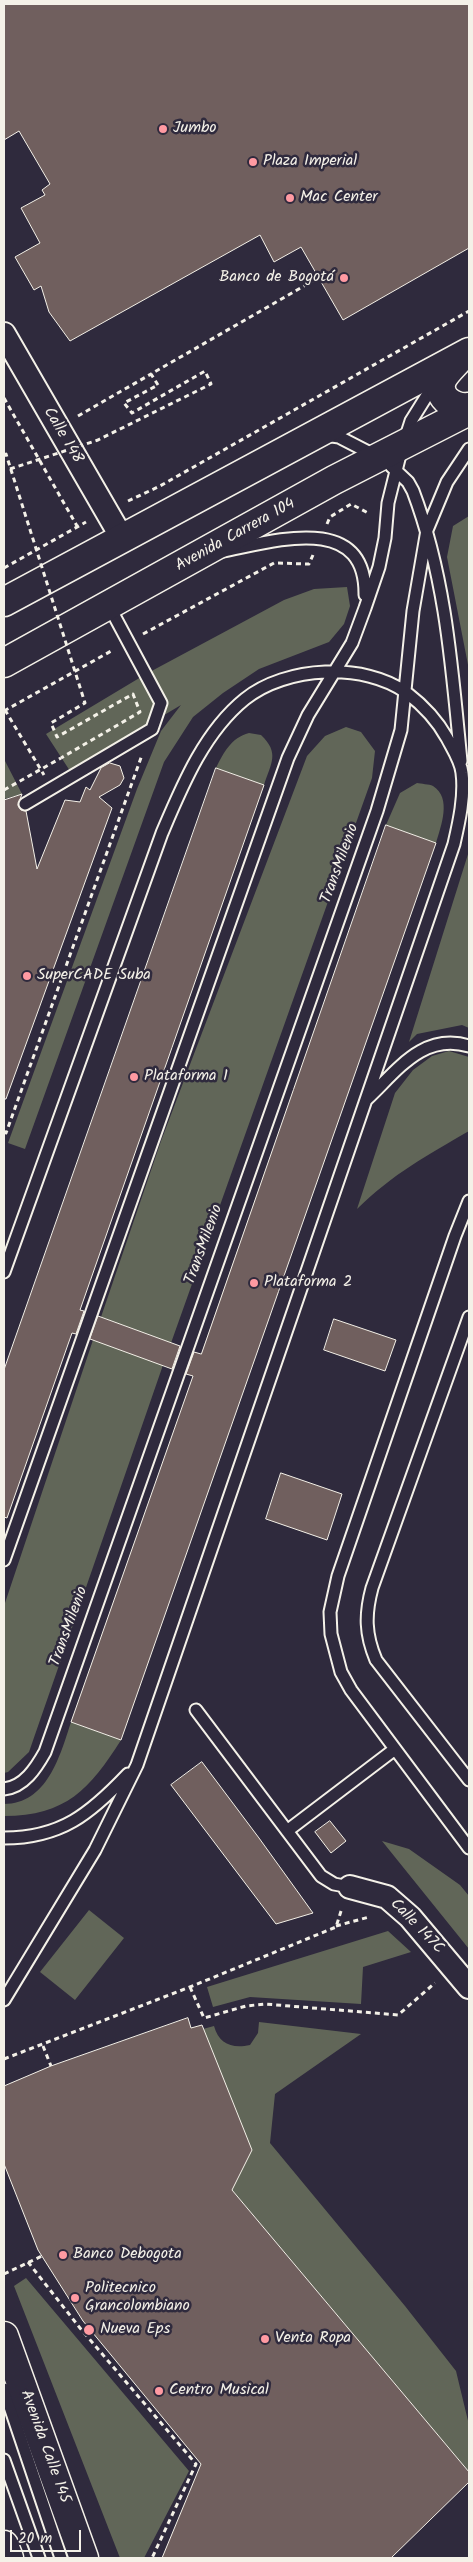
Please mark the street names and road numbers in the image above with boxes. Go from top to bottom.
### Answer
street label: Calle 148 [38,404,86,468]
street label: Avenida Carrera 104 [173,495,299,577]
street label: TransMilenio [318,821,364,907]
street label: TransMilenio [182,1202,228,1288]
street label: TransMilenio [47,1584,93,1670]
street label: Calle 147C [385,1895,447,1959]
street label: Avenida Calle 145 [15,2388,73,2506]

